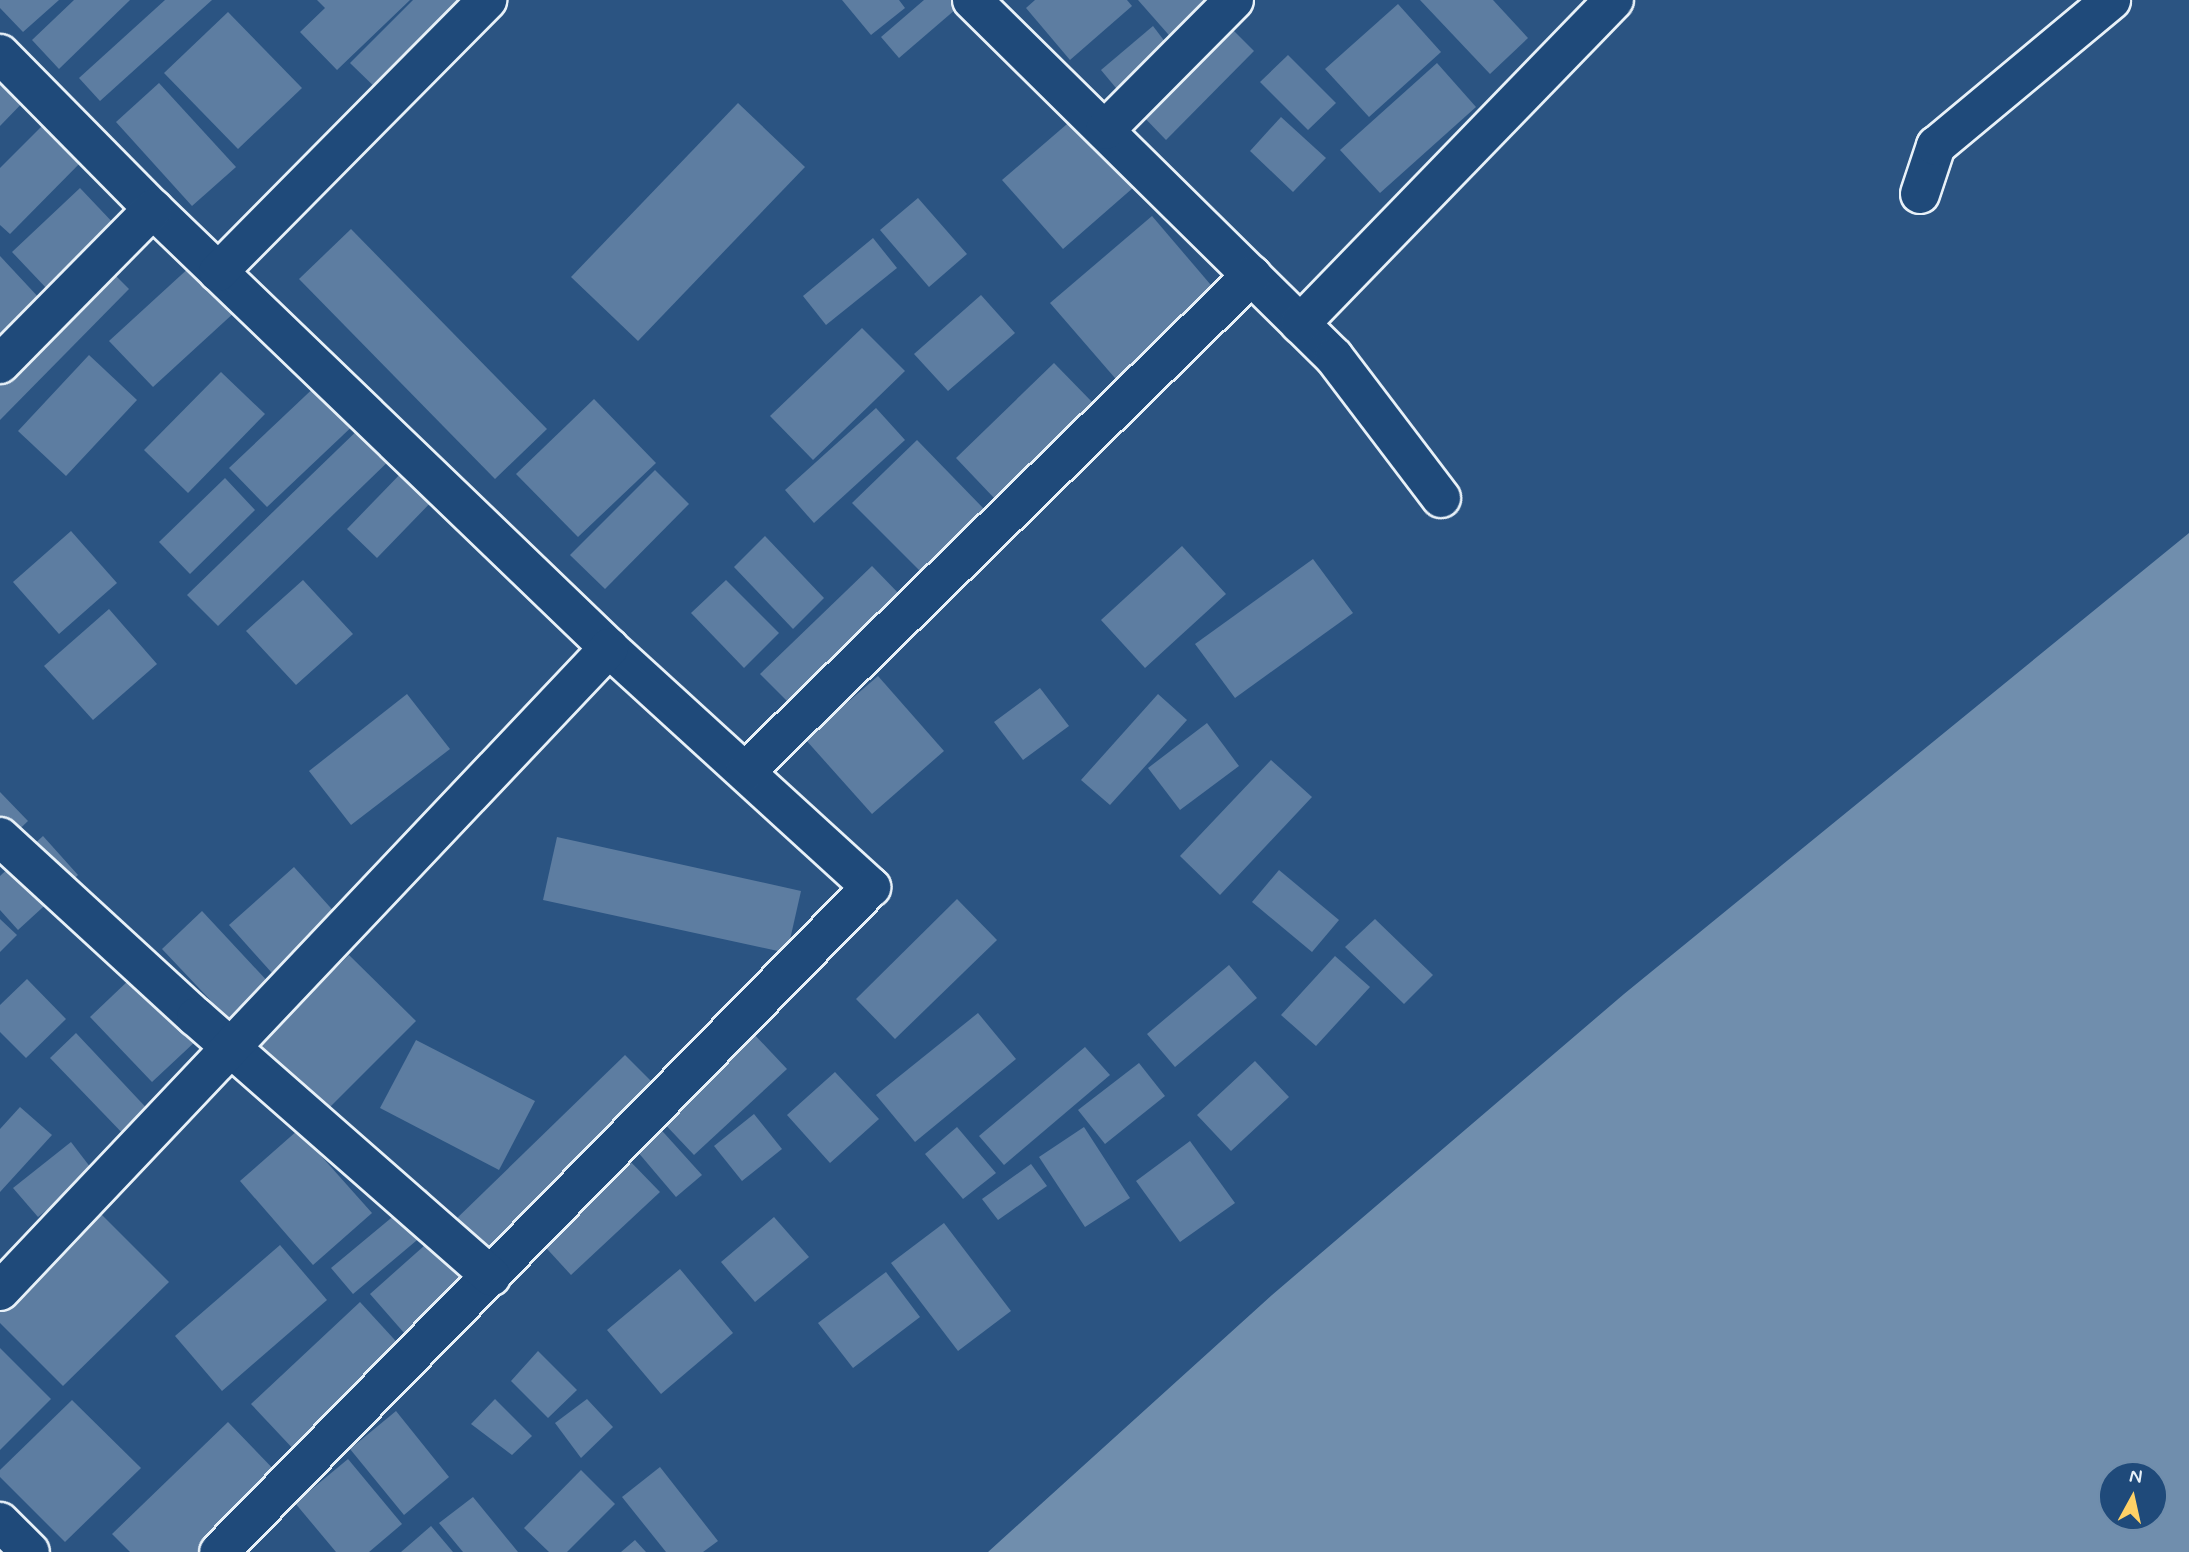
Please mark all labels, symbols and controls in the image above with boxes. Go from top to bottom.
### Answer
north arrow [2098,1461,2168,1531]
text: N [2128,1463,2144,1490]

